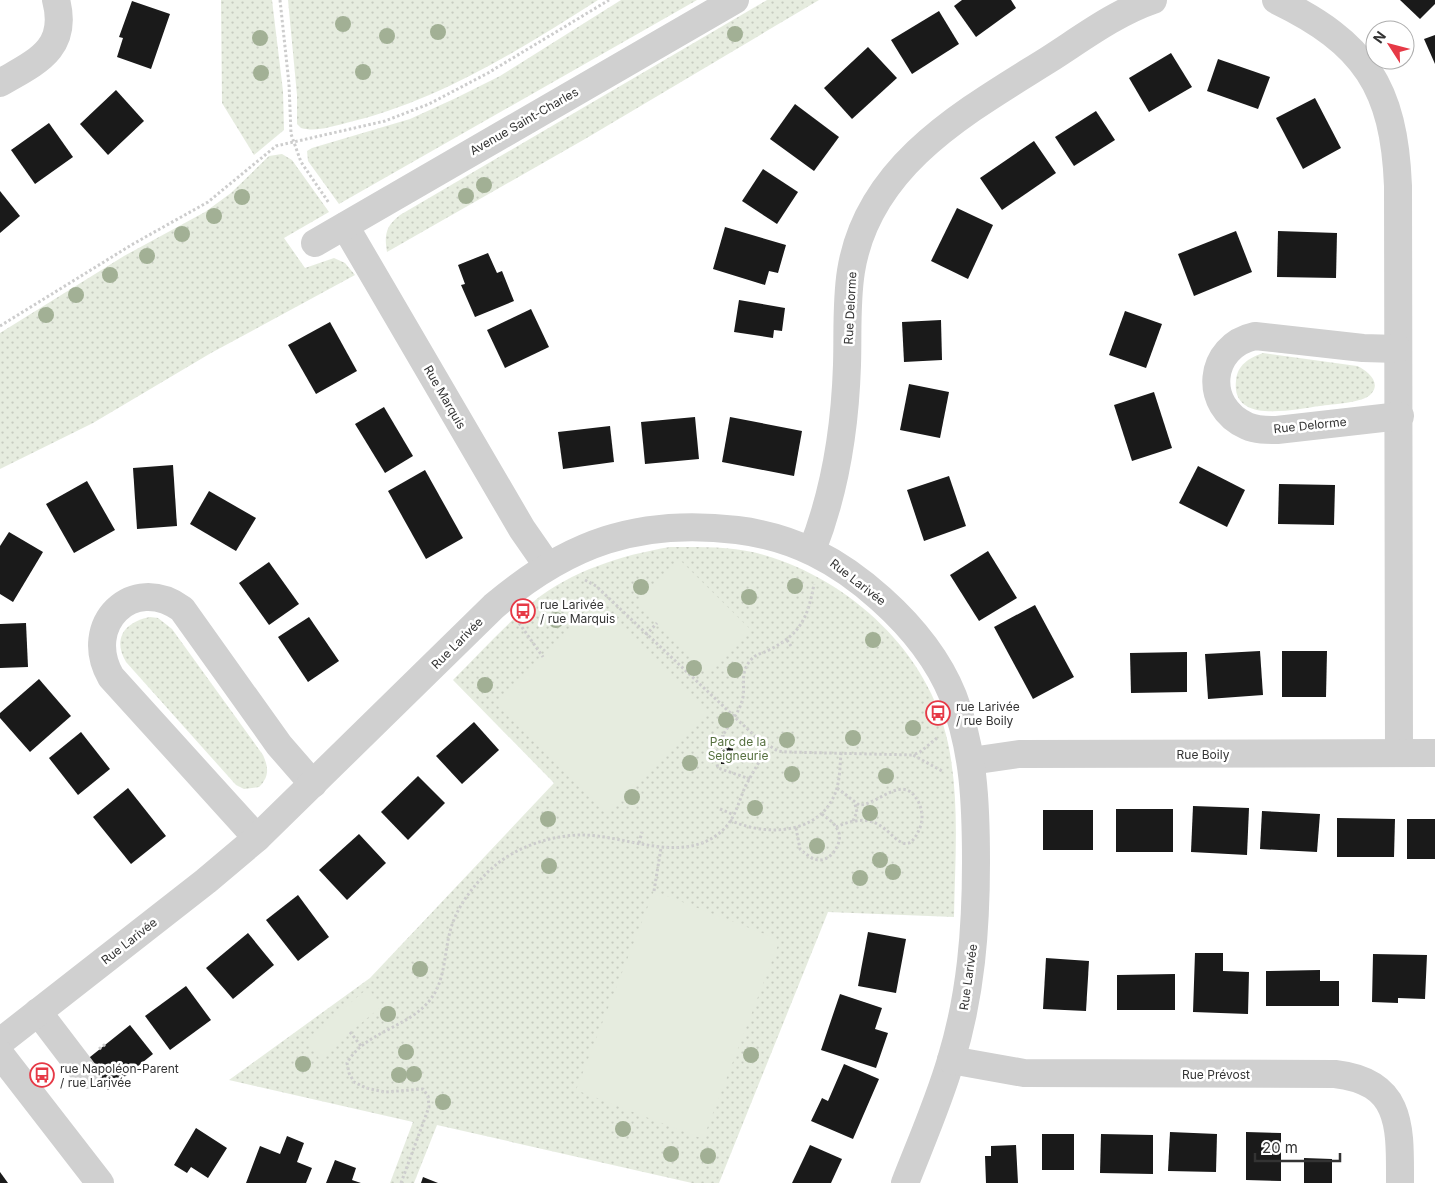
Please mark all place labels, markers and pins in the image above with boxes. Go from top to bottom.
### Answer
place label: rue Larivée / rue Marquis [540,597,615,626]
bus stop icon: rue Larivée / rue Marquis [510,598,536,624]
place label: rue Larivée / rue Boily [956,699,1020,728]
bus stop icon: rue Larivée / rue Boily [925,700,951,726]
place label: rue Napoléon-Parent / rue Larivée [60,1061,179,1090]
bus stop icon: rue Napoléon-Parent / rue Larivée [29,1062,55,1088]

